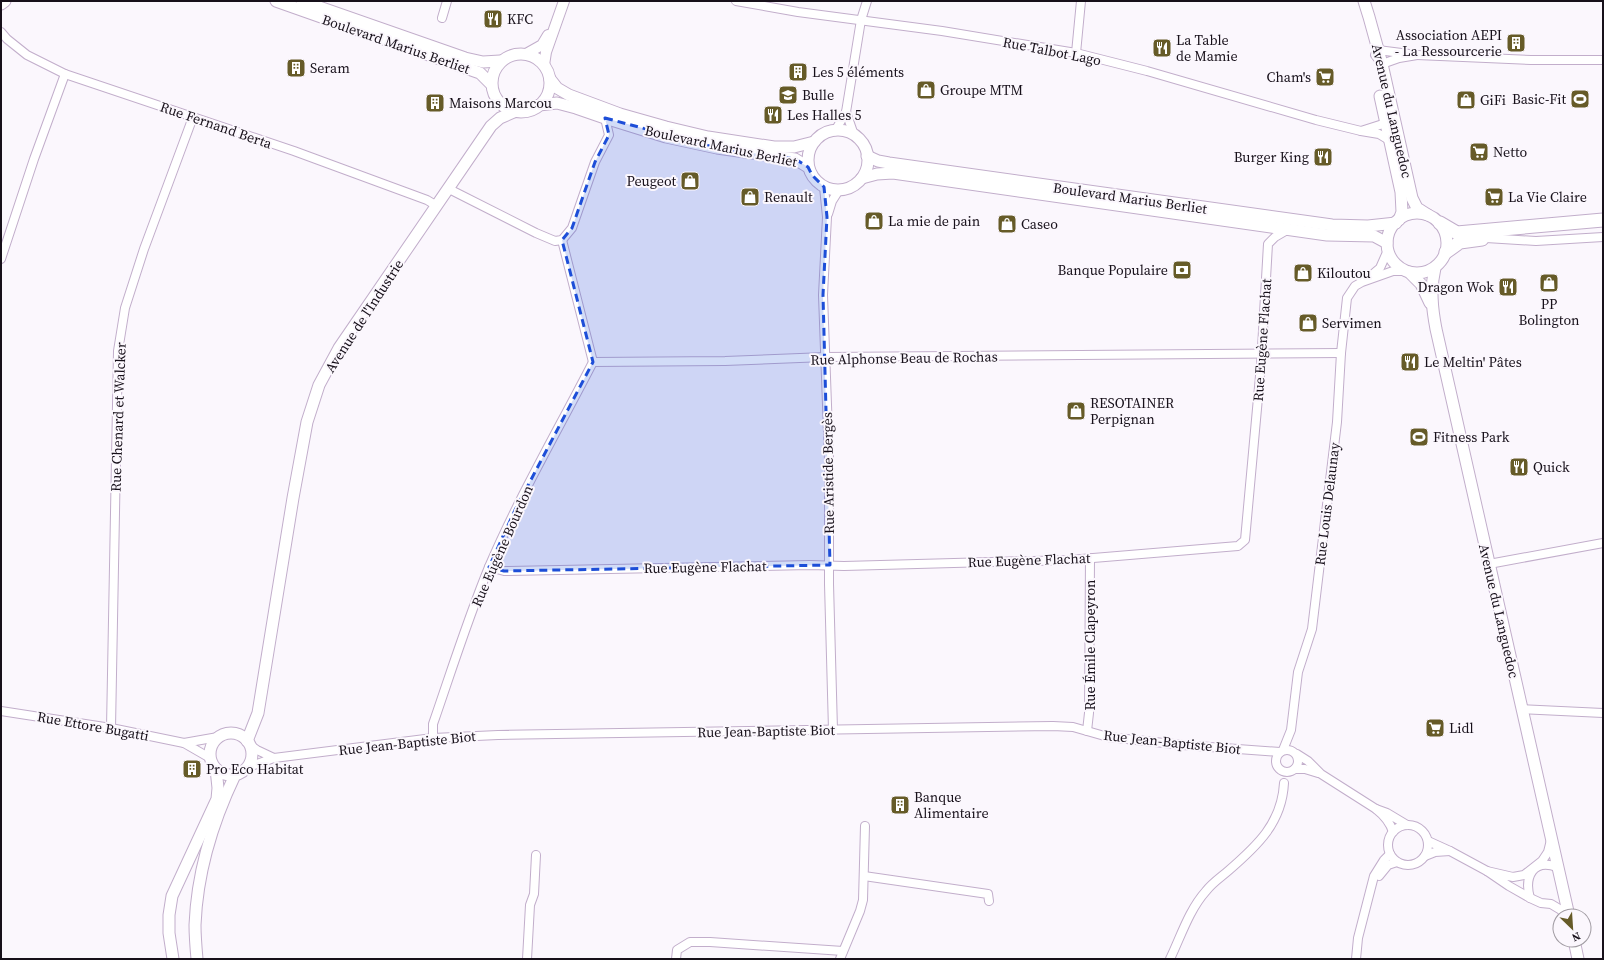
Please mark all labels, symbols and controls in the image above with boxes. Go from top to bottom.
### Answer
restaurant icon: KFC [482,8,504,30]
street label: Boulevard Marius Berliet [319,9,473,79]
place label: KFC [507,9,533,29]
place label: Association AEPI - La Ressourcerie [1395,25,1502,61]
place label: La Table de Mamie [1176,30,1238,66]
street label: Rue Talbot Lago [1001,32,1103,70]
building icon: Association AEPI - La Ressourcerie [1505,32,1527,54]
restaurant icon: La Table de Mamie [1151,37,1173,59]
street label: Avenue du Languedoc [1367,42,1417,180]
building icon: Seram [285,57,307,79]
place label: Seram [310,58,350,78]
building icon: Les 5 éléments [787,61,809,83]
place label: Les 5 éléments [812,62,904,82]
supermarket icon: Cham's [1314,66,1336,88]
place label: Cham's [1267,67,1311,87]
shop icon: Groupe MTM [915,79,937,101]
place label: Groupe MTM [940,80,1023,100]
school or university icon: Bulle [777,84,799,106]
place label: Bulle [802,85,834,105]
sports icon: Basic-Fit [1569,88,1591,110]
shop icon: GiFi [1455,89,1477,111]
place label: Basic-Fit [1512,89,1566,109]
place label: GiFi [1480,90,1506,110]
building icon: Maisons Marcou [424,92,446,114]
place label: Maisons Marcou [449,93,552,113]
street label: Rue Fernand Berta [157,96,275,154]
restaurant icon: Les Halles 5 [762,104,784,126]
place label: Les Halles 5 [787,105,862,125]
street label: Boulevard Marius Berliet [643,120,799,172]
supermarket icon: Netto [1468,141,1490,163]
place label: Netto [1493,142,1527,162]
restaurant icon: Burger King [1312,146,1334,168]
place label: Burger King [1234,147,1309,167]
shop icon: Peugeot [679,170,701,192]
place label: Peugeot [627,171,676,191]
street label: Boulevard Marius Berliet [1052,177,1209,219]
shop icon: Renault [739,186,761,208]
supermarket icon: La Vie Claire [1483,186,1505,208]
place label: Renault [764,187,813,207]
place label: La Vie Claire [1508,187,1587,207]
shop icon: La mie de pain [863,210,885,232]
place label: La mie de pain [888,211,981,231]
shop icon: Caseo [996,213,1018,235]
place label: Caseo [1021,214,1058,234]
street label: Avenue de l'Industrie [320,255,408,377]
bank icon: Banque Populaire [1171,259,1193,281]
place label: Banque Populaire [1057,260,1168,280]
shop icon: Kiloutou [1292,262,1314,284]
place label: Kiloutou [1317,263,1371,283]
shop icon: PP Bolington [1538,272,1560,294]
restaurant icon: Dragon Wok [1497,276,1519,298]
place label: Dragon Wok [1418,277,1494,297]
street label: Rue Eugène Flachat [1248,278,1276,402]
place label: PP Bolington [1518,294,1580,330]
shop icon: Servimen [1297,312,1319,334]
place label: Servimen [1322,313,1382,333]
street label: Rue Chenard et Walcker [105,342,131,492]
street label: Rue Alphonse Beau de Rochas [810,346,998,370]
restaurant icon: Le Meltin' Pâtes [1399,351,1421,373]
place label: Le Meltin' Pâtes [1424,352,1522,372]
place label: RESOTAINER Perpignan [1090,393,1174,429]
shop icon: RESOTAINER Perpignan [1065,400,1087,422]
street label: Rue Aristide Bergès [817,412,839,534]
sports icon: Fitness Park [1408,426,1430,448]
place label: Fitness Park [1433,427,1510,447]
street label: Rue Louis Delaunay [1310,440,1345,567]
restaurant icon: Quick [1508,456,1530,478]
place label: Quick [1533,457,1570,477]
street label: Rue Eugène Bourdon [466,482,538,610]
street label: Avenue du Languedoc [1474,542,1524,680]
street label: Rue Eugène Flachat [967,548,1091,572]
street label: Rue Eugène Flachat [643,556,767,578]
street label: Rue Émile Clapeyron [1080,579,1100,711]
street label: Rue Ettore Bugatti [36,706,150,746]
supermarket icon: Lidl [1424,717,1446,739]
place label: Lidl [1449,718,1474,738]
street label: Rue Jean-Baptiste Biot [697,720,835,742]
street label: Rue Jean-Baptiste Biot [1102,725,1242,759]
street label: Rue Jean-Baptiste Biot [337,726,477,760]
building icon: Pro Eco Habitat [181,758,203,780]
place label: Pro Eco Habitat [206,759,304,779]
place label: Banque Alimentaire [914,787,989,823]
building icon: Banque Alimentaire [889,794,911,816]
north arrow [1552,908,1592,948]
text: N [1569,928,1583,945]

